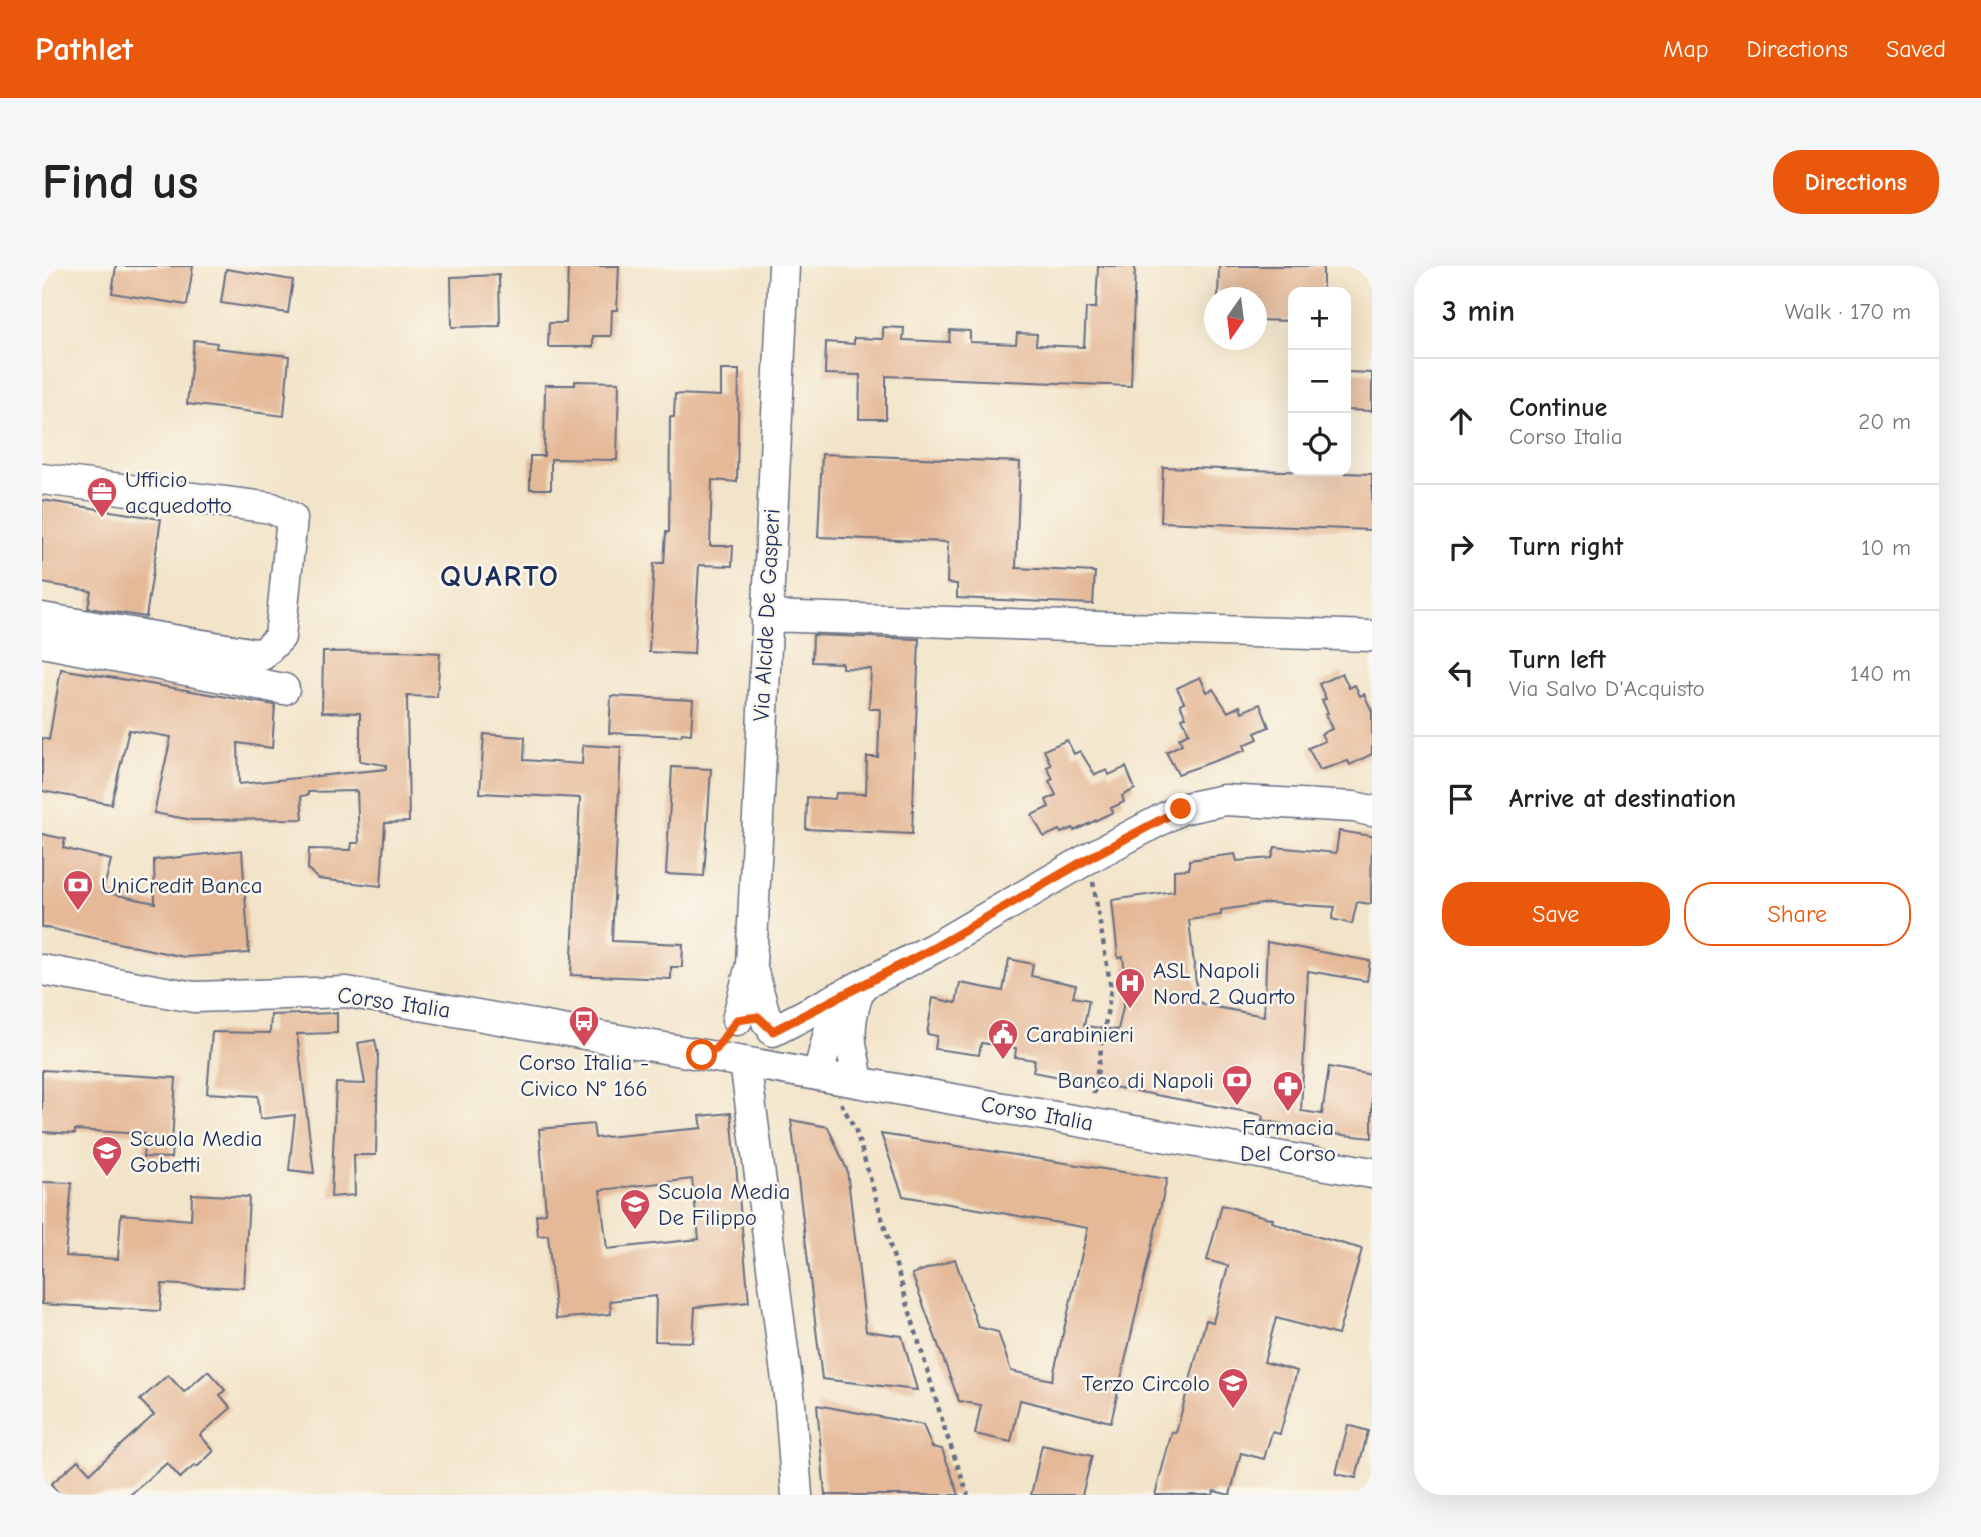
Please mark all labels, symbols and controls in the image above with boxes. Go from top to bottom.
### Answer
text: Pathlet [35,30,133,68]
text: Map [1663,35,1709,63]
text: Directions [1747,35,1848,63]
text: Saved [1886,35,1946,63]
button: Directions [1773,150,1939,214]
text: Find us [42,154,198,210]
north arrow [1204,287,1267,350]
map controls [1288,287,1351,476]
button: + [1288,287,1351,350]
text: 3 min [1442,294,1515,329]
text: Walk · 170 m [1784,298,1911,325]
button: − [1288,350,1351,413]
text: Continue [1509,393,1607,423]
icon: ahead [1442,402,1480,440]
text: 20 m [1858,408,1911,435]
button: locate [1288,413,1351,476]
text: Corso Italia [1509,423,1623,450]
place label: Ufficio acquedotto [125,466,232,519]
office icon: Ufficio acquedotto [85,475,119,519]
street label: Via Alcide De Gasperi [747,508,786,722]
icon: right [1442,528,1480,566]
text: Turn right [1509,532,1623,562]
text: 10 m [1861,534,1911,561]
district label: QUARTO [440,559,560,594]
text: Turn left [1509,645,1606,675]
icon: left [1442,654,1480,692]
text: 140 m [1850,660,1911,687]
text: Via Salvo D'Acquisto [1509,675,1705,702]
icon: arrive [1442,780,1480,818]
text: Arrive at destination [1509,784,1736,814]
route end [1165,793,1196,824]
bank icon: UniCredit Banca [61,868,95,912]
place label: UniCredit Banca [101,872,263,899]
button: Save [1442,882,1670,946]
button: Share [1684,882,1911,946]
place label: ASL Napoli Nord 2 Quarto [1153,957,1295,1010]
hospital icon: ASL Napoli Nord 2 Quarto [1113,966,1147,1010]
street label: Corso Italia [336,981,452,1024]
bus stop icon: Corso Italia - Civico N° 166 [567,1004,601,1048]
public building icon: Carabinieri [986,1017,1020,1061]
place label: Carabinieri [1026,1021,1134,1048]
route start [686,1039,717,1070]
place label: Corso Italia - Civico N° 166 [519,1049,649,1102]
bank icon: Banco di Napoli [1220,1063,1254,1107]
place label: Banco di Napoli [1057,1067,1214,1094]
pharmacy icon: Farmacia Del Corso [1271,1069,1305,1113]
street label: Corso Italia [979,1090,1095,1137]
place label: Farmacia Del Corso [1240,1114,1336,1167]
place label: Scuola Media Gobetti [130,1125,262,1178]
school or university icon: Scuola Media Gobetti [90,1134,124,1178]
place label: Scuola Media De Filippo [658,1178,790,1231]
school or university icon: Scuola Media De Filippo [618,1187,652,1231]
school or university icon: Terzo Circolo [1216,1366,1250,1410]
place label: Terzo Circolo [1082,1370,1210,1397]

